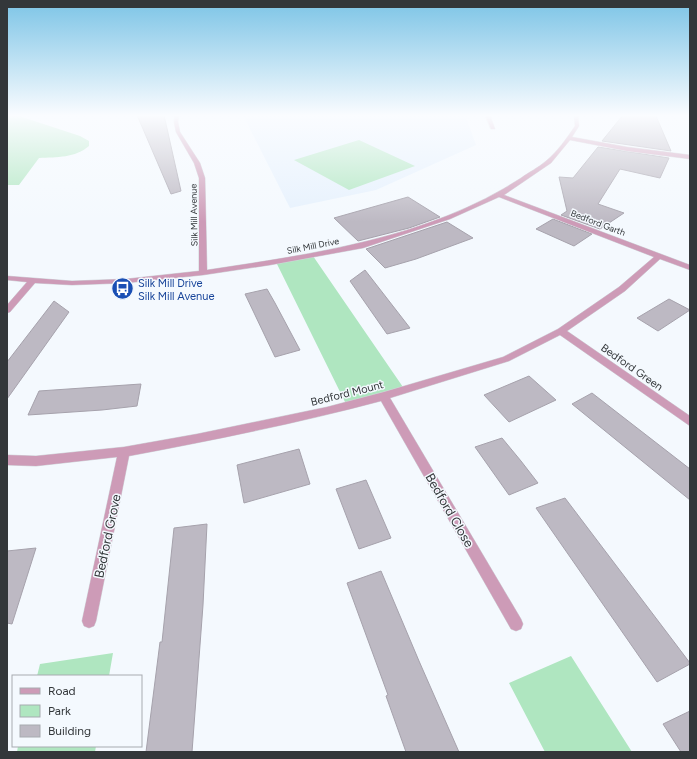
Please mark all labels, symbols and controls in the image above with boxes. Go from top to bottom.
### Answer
street label: Silk Mill Avenue [187,184,200,246]
street label: Bedford Garth [569,207,627,238]
street label: Silk Mill Drive [286,235,340,256]
bus stop icon: Silk Mill Drive Silk Mill Avenue [109,276,135,302]
place label: Silk Mill Drive Silk Mill Avenue [138,277,214,303]
street label: Bedford Green [598,341,665,394]
street label: Bedford Mount [309,378,385,409]
street label: Bedford Close [422,471,477,550]
street label: Bedford Grove [91,493,124,579]
legend [12,675,142,747]
text: Road [48,684,76,698]
text: Park [48,704,71,718]
text: Building [48,724,91,738]

